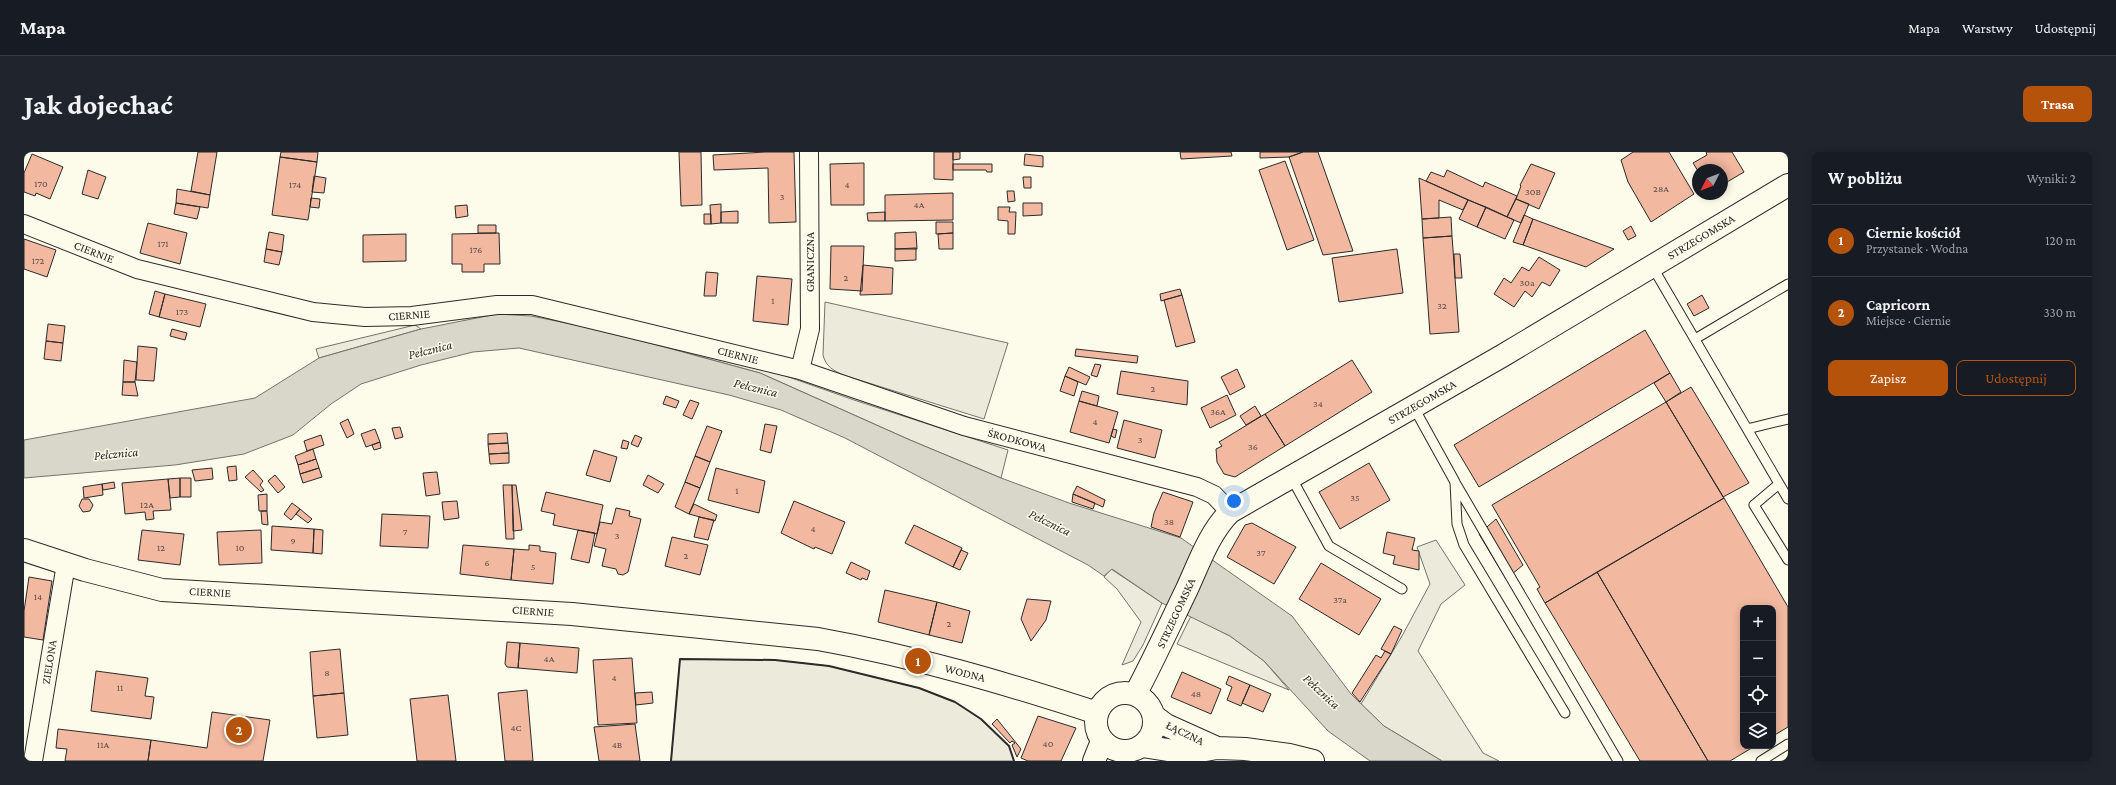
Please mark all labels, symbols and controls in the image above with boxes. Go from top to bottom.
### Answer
text: Mapa [20,17,66,38]
text: Mapa [1908,20,1940,36]
text: Warstwy [1962,20,2013,36]
text: Udostępnij [2035,20,2096,36]
button: Trasa [2023,86,2092,122]
text: Jak dojechać [24,89,173,120]
north arrow [1692,164,1728,200]
text: W pobliżu [1828,169,1902,188]
text: Wyniki: 2 [2027,171,2076,186]
house number: 170 [34,178,48,189]
house number: 174 [289,179,301,190]
house number: 4 [844,179,850,190]
house number: 28A [1653,183,1669,194]
house number: 30B [1525,186,1541,197]
house number: 3 [780,191,785,202]
house number: 4A [914,199,925,210]
street label: STRZEGOMSKA [1665,211,1737,263]
text: Ciernie kościół [1866,225,1960,241]
street label: GRANICZNA [803,232,817,292]
text: 1 [1839,233,1843,248]
text: 120 m [2045,233,2076,248]
street label: CIERNIE [72,238,117,266]
house number: 171 [157,238,169,249]
text: Przystanek · Wodna [1866,241,1968,256]
house number: 176 [470,244,482,255]
house number: 172 [32,255,45,266]
house number: 2 [844,272,849,283]
house number: 30a [1519,277,1535,288]
house number: 1 [771,295,775,306]
text: Capricorn [1866,297,1930,313]
house number: 32 [1437,300,1447,311]
text: 2 [1838,305,1844,320]
text: 330 m [2043,305,2076,320]
house number: 173 [176,306,189,317]
street label: CIERNIE [388,307,431,323]
text: Miejsce · Ciernie [1866,313,1951,328]
water label: Pełcznica [407,337,454,362]
street label: CIERNIE [716,343,760,367]
button: Zapisz [1828,360,1948,396]
button: Udostępnij [1956,360,2076,396]
water label: Pełcznica [732,375,779,400]
street label: STRZEGOMSKA [1386,377,1459,427]
house number: 2 [1151,383,1156,394]
house number: 34 [1313,398,1323,409]
house number: 36A [1210,406,1226,417]
house number: 4 [1092,416,1098,427]
street label: ŚRODKOWA [986,425,1048,455]
house number: 3 [1138,434,1143,445]
house number: 36 [1248,441,1258,452]
water label: Pełcznica [93,444,139,463]
house number: 1 [735,485,739,496]
your location [1224,491,1244,511]
house number: 35 [1350,492,1360,503]
house number: 12A [140,499,154,510]
water label: Pełcznica [1026,506,1073,539]
house number: 38 [1164,516,1174,527]
house number: 4 [810,523,816,534]
house number: 7 [403,526,408,537]
house number: 3 [615,530,620,541]
house number: 9 [290,535,296,546]
house number: 12 [157,542,165,553]
house number: 10 [236,542,245,553]
house number: 37 [1256,547,1266,558]
house number: 2 [684,550,689,561]
house number: 6 [484,557,490,568]
house number: 5 [531,561,536,572]
street label: STRZEGOMSKA [1154,575,1198,650]
street label: CIERNIE [189,584,232,600]
house number: 14 [34,591,42,602]
house number: 37a [1333,594,1347,605]
street label: CIERNIE [512,603,555,619]
map controls [1740,605,1776,749]
button: + [1740,605,1776,641]
house number: 2 [947,618,952,629]
street label: ZIELONA [39,638,59,685]
button: − [1740,641,1776,677]
pin: 1 [905,646,931,676]
house number: 4A [544,653,555,664]
street label: WODNA [943,661,987,685]
house number: 8 [324,667,330,678]
water label: Pełcznica [1300,671,1343,712]
house number: 4 [611,672,617,683]
button: locate [1740,677,1776,713]
house number: 11 [117,682,123,693]
house number: 48 [1191,688,1201,699]
button: layers [1740,713,1776,749]
pin: 2 [226,715,252,745]
street label: ŁĄCZNA [1164,718,1207,748]
house number: 4C [510,722,522,733]
house number: 40 [1043,738,1054,749]
house number: 11A [97,739,109,750]
house number: 4B [612,739,623,750]

